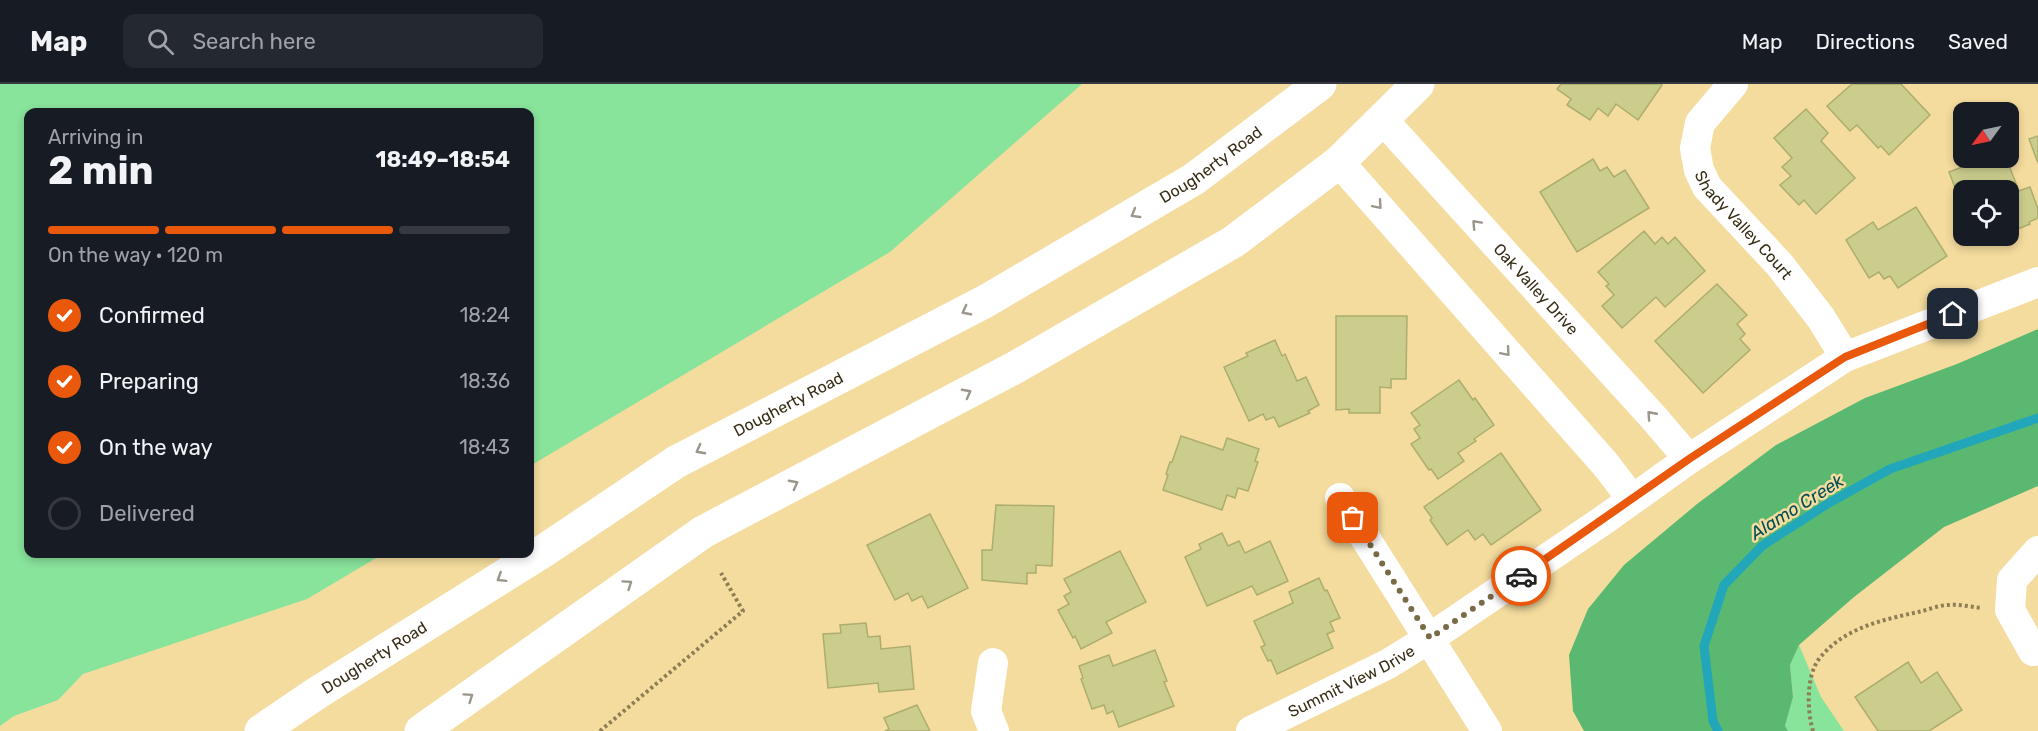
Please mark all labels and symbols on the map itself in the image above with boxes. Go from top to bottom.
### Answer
north arrow [1953,102,2019,168]
street label: Dougherty Road [1156,122,1265,207]
street label: Shady Valley Court [1691,167,1797,283]
one-way arrow [1371,198,1382,209]
one-way arrow [1131,206,1141,218]
one-way arrow [1472,221,1483,231]
street label: Oak Valley Drive [1490,239,1583,338]
pin [1927,288,1978,339]
one-way arrow [962,304,972,315]
one-way arrow [1499,345,1510,356]
street label: Dougherty Road [730,367,846,440]
one-way arrow [960,389,971,400]
one-way arrow [1647,411,1658,422]
one-way arrow [696,443,706,454]
water label: Alamo Creek [1745,469,1848,545]
one-way arrow [788,479,799,491]
pin [1327,492,1378,543]
courier [1491,546,1551,606]
one-way arrow [497,571,508,582]
one-way arrow [621,580,632,591]
street label: Dougherty Road [318,617,430,697]
street label: Summit View Drive [1285,640,1418,721]
one-way arrow [462,694,473,705]

